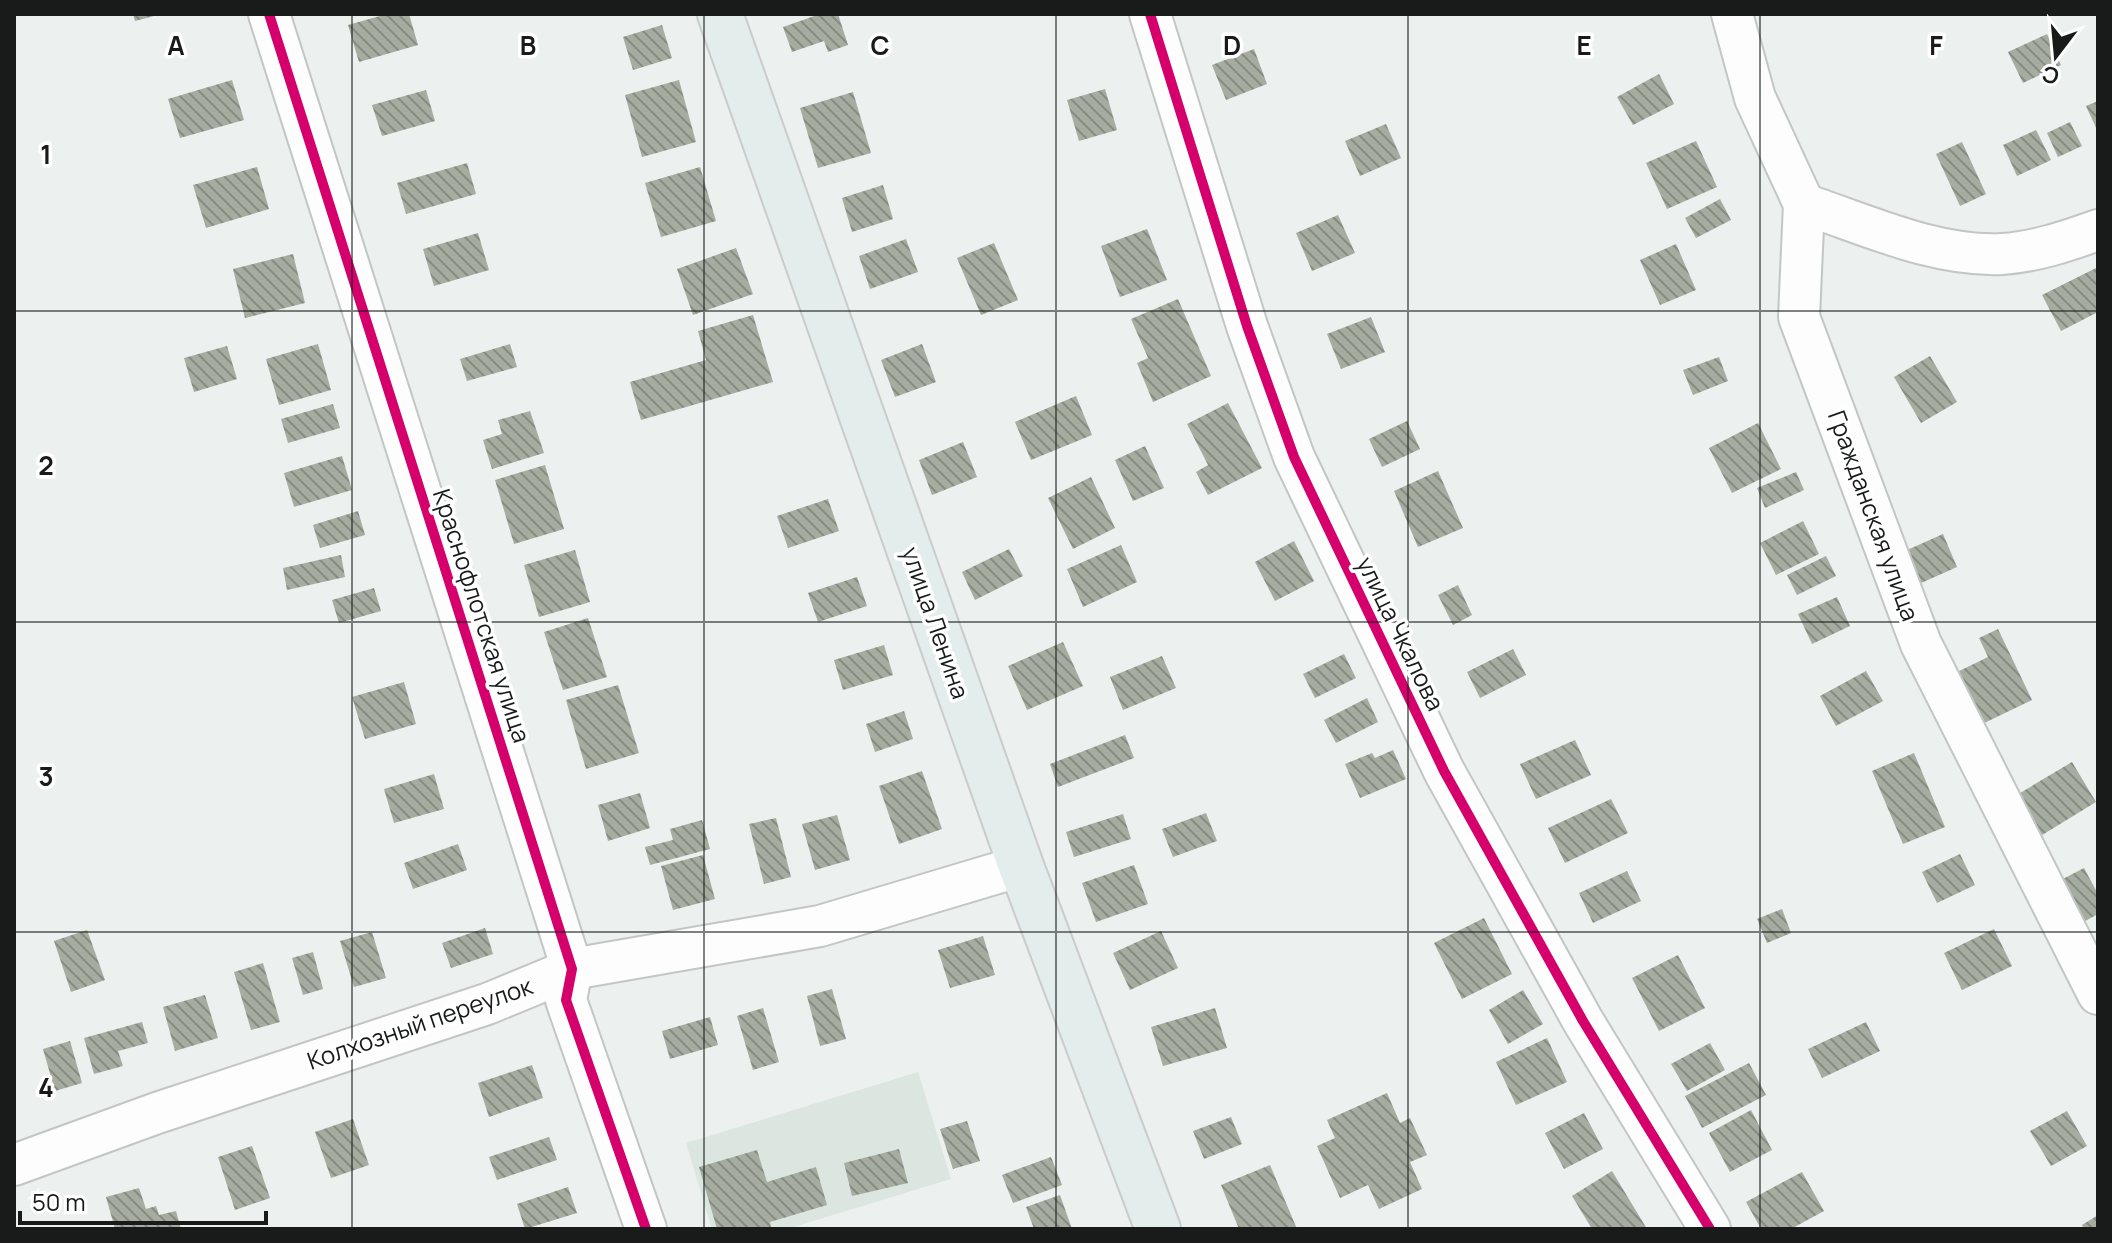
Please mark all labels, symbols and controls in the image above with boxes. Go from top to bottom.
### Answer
north arrow [2016,16,2096,96]
text: A [167,27,185,63]
text: B [520,27,536,63]
text: C [870,27,890,63]
text: D [1223,27,1241,63]
text: E [1576,27,1592,63]
text: F [1929,27,1943,63]
text: С [2039,59,2062,92]
text: 1 [40,136,52,172]
street label: Гражданская улица [1821,406,1928,625]
text: 2 [38,447,54,483]
street label: Краснофлотская улица [426,485,539,747]
street label: улица Ленина [895,542,978,703]
street label: улица Чкалова [1350,551,1453,716]
text: 3 [38,758,54,794]
street label: Колхозный переулок [303,968,538,1077]
text: 4 [38,1069,54,1105]
scale bar [20,1175,266,1225]
text: 50 m [32,1185,86,1218]

